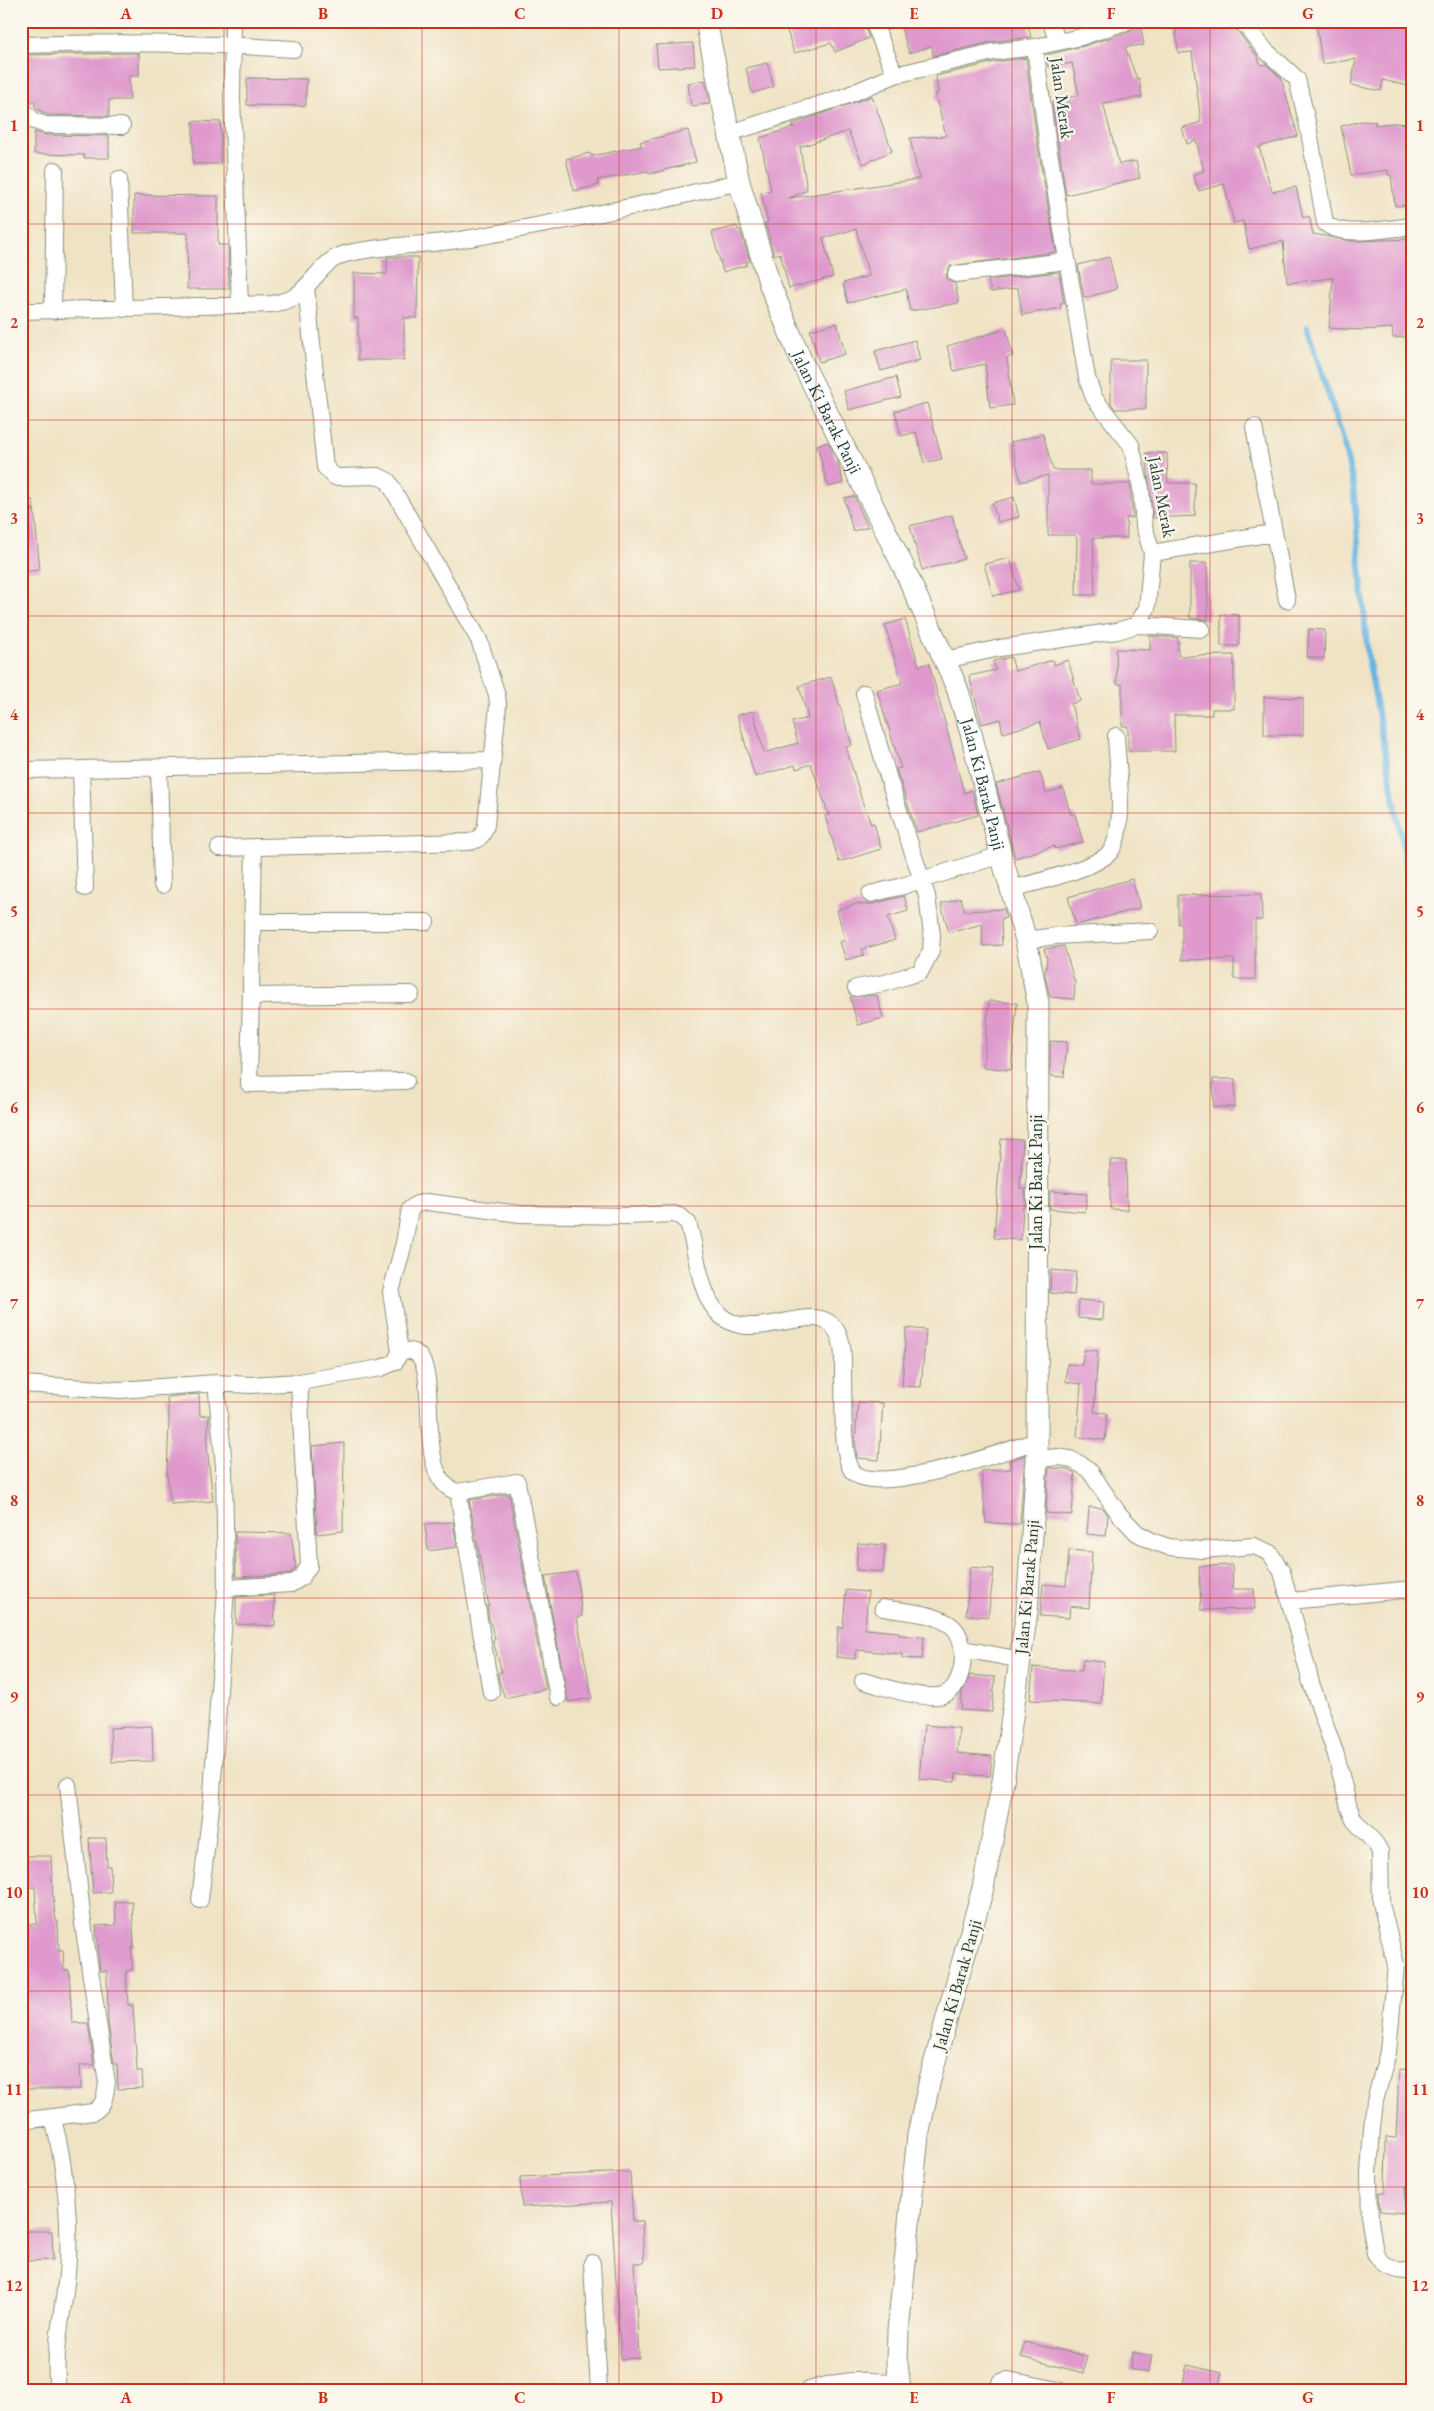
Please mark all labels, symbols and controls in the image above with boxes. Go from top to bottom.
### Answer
text: A [119,3,132,24]
text: B [318,3,328,24]
text: C [514,3,526,24]
text: D [711,3,723,24]
text: E [909,3,919,24]
text: F [1107,3,1116,24]
text: G [1302,3,1314,24]
street label: Jalan Merak [1045,54,1080,141]
text: 1 [10,115,18,136]
text: 1 [1416,115,1424,136]
text: 2 [10,312,19,333]
text: 2 [1416,312,1425,333]
street label: Jalan Ki Barak Panji [786,344,868,478]
street label: Jalan Merak [1143,452,1182,540]
text: 3 [10,508,18,529]
text: 3 [1416,508,1424,529]
text: 4 [10,704,19,725]
text: 4 [1416,704,1425,725]
street label: Jalan Ki Barak Panji [955,713,1012,853]
text: 5 [10,901,18,922]
text: 5 [1416,901,1424,922]
text: 6 [10,1097,19,1118]
text: 6 [1416,1097,1425,1118]
street label: Jalan Ki Barak Panji [1024,1114,1047,1252]
text: 7 [10,1293,19,1314]
text: 7 [1416,1293,1425,1314]
text: 8 [10,1490,18,1511]
text: 8 [1416,1490,1424,1511]
street label: Jalan Ki Barak Panji [1009,1518,1044,1657]
text: 9 [10,1686,19,1707]
text: 9 [1416,1686,1425,1707]
text: 10 [6,1882,23,1903]
text: 10 [1412,1882,1429,1903]
street label: Jalan Ki Barak Panji [926,1916,986,2055]
text: 11 [6,2079,22,2100]
text: 11 [1412,2079,1428,2100]
text: 12 [6,2275,23,2296]
text: 12 [1412,2275,1429,2296]
text: A [119,2387,132,2408]
text: B [318,2387,328,2408]
text: C [514,2387,526,2408]
text: D [711,2387,723,2408]
text: E [909,2387,919,2408]
text: F [1107,2387,1116,2408]
text: G [1302,2387,1314,2408]

